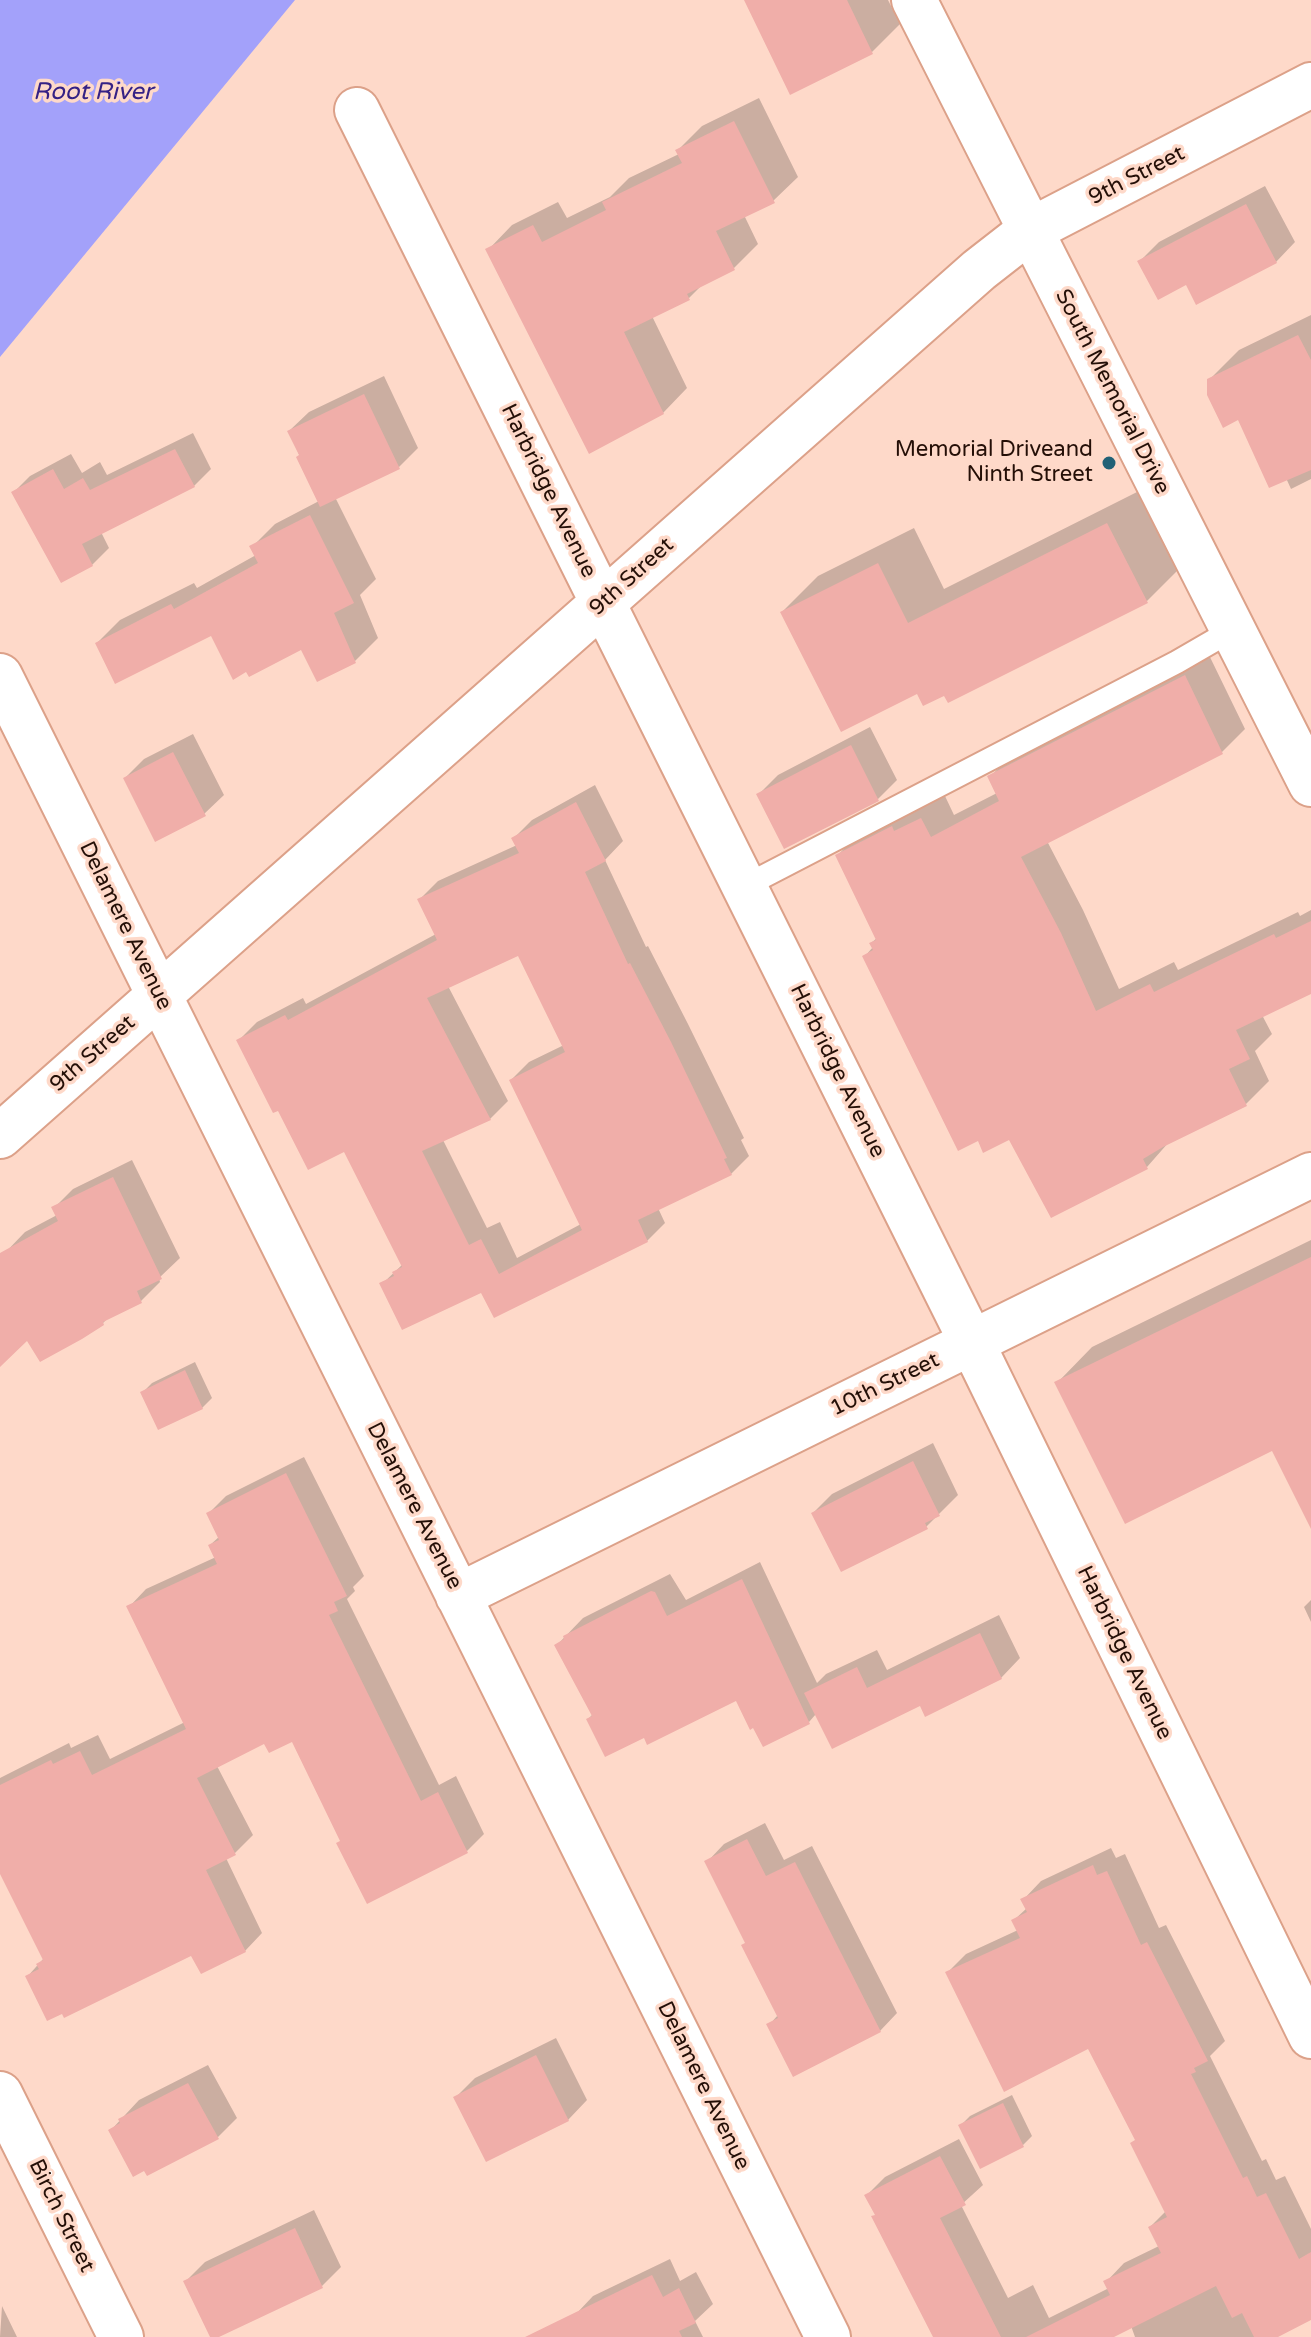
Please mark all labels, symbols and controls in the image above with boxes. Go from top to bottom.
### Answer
water label: Root River [33,79,153,107]
street label: 9th Street [1085,141,1189,211]
street label: South Memorial Drive [1049,285,1175,499]
street label: Harbridge Avenue [495,400,601,582]
place label: Memorial Driveand Ninth Street [895,437,1093,488]
marker: Memorial Driveand Ninth Street [1100,454,1118,472]
street label: 9th Street [584,532,680,622]
street label: Delamere Avenue [73,838,177,1014]
street label: Harbridge Avenue [784,980,890,1162]
street label: 9th Street [45,1010,141,1098]
street label: 10th Street [826,1347,944,1423]
street label: Delamere Avenue [360,1418,468,1594]
street label: Harbridge Avenue [1071,1562,1177,1744]
street label: Delamere Avenue [651,1998,755,2174]
street label: Birch Street [22,2155,100,2277]

